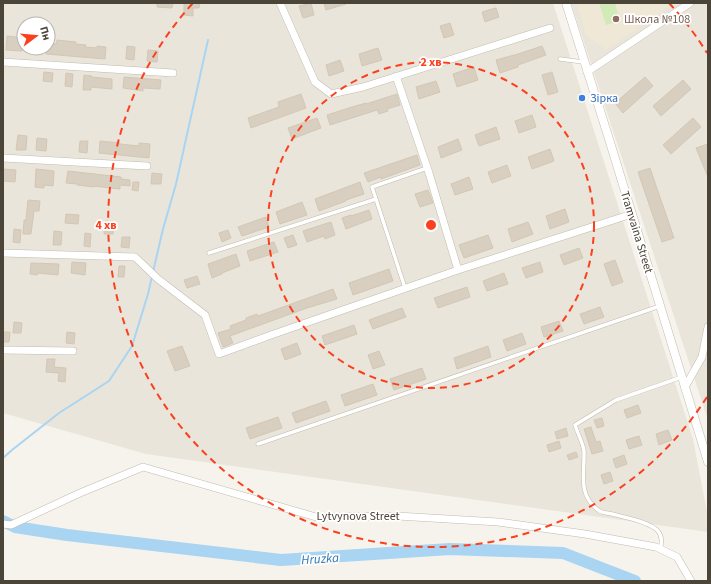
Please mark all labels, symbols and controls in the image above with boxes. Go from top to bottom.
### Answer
place label: Школа №108 [624,11,690,28]
marker: Школа №108 [611,14,621,24]
north arrow [16,16,56,56]
text: Пн [36,25,54,42]
text: 2 хв [420,54,442,71]
place label: Зірка [590,90,618,107]
marker: Зірка [577,93,587,103]
street label: Tramvaina Street [616,189,657,275]
text: 4 хв [95,217,117,234]
centre of rings [424,218,438,232]
street label: Lytvynova Street [316,508,400,525]
water label: Hruzka [301,549,339,569]

